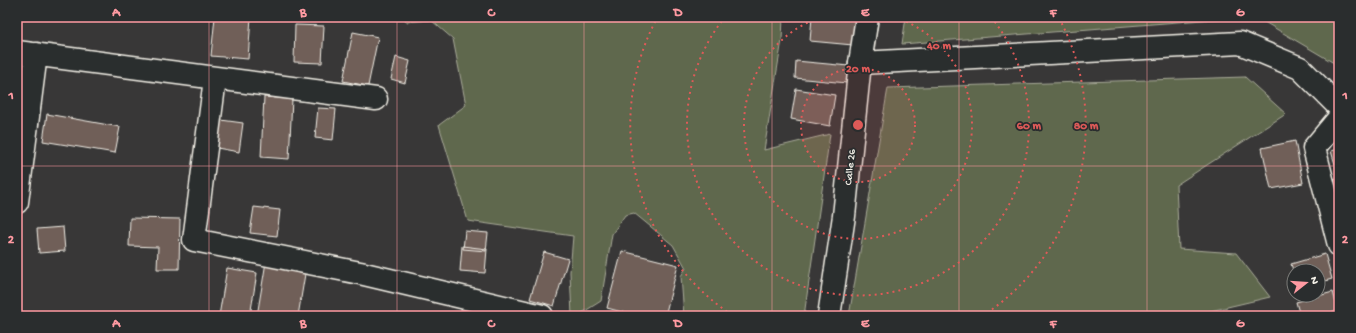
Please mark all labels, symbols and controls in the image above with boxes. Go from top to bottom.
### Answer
text: A [111,6,121,21]
text: B [299,6,308,21]
text: C [486,6,496,21]
text: D [673,6,683,21]
text: E [861,6,870,21]
text: F [1049,6,1058,21]
text: G [1236,6,1245,21]
text: 40 m [926,40,951,54]
text: 20 m [846,63,871,77]
text: 1 [7,89,14,104]
text: 1 [1341,89,1348,104]
centre of rings [851,118,865,132]
text: 60 m [1017,120,1042,134]
text: 80 m [1074,120,1099,134]
street label: Calle 26 [843,148,859,186]
text: 2 [8,233,15,248]
text: 2 [1342,233,1349,248]
north arrow [1286,263,1326,303]
text: N [1307,275,1320,286]
text: A [111,317,121,332]
text: B [299,317,308,332]
text: C [486,317,496,332]
text: D [673,317,683,332]
text: E [861,317,870,332]
text: F [1049,317,1058,332]
text: G [1236,317,1245,332]

